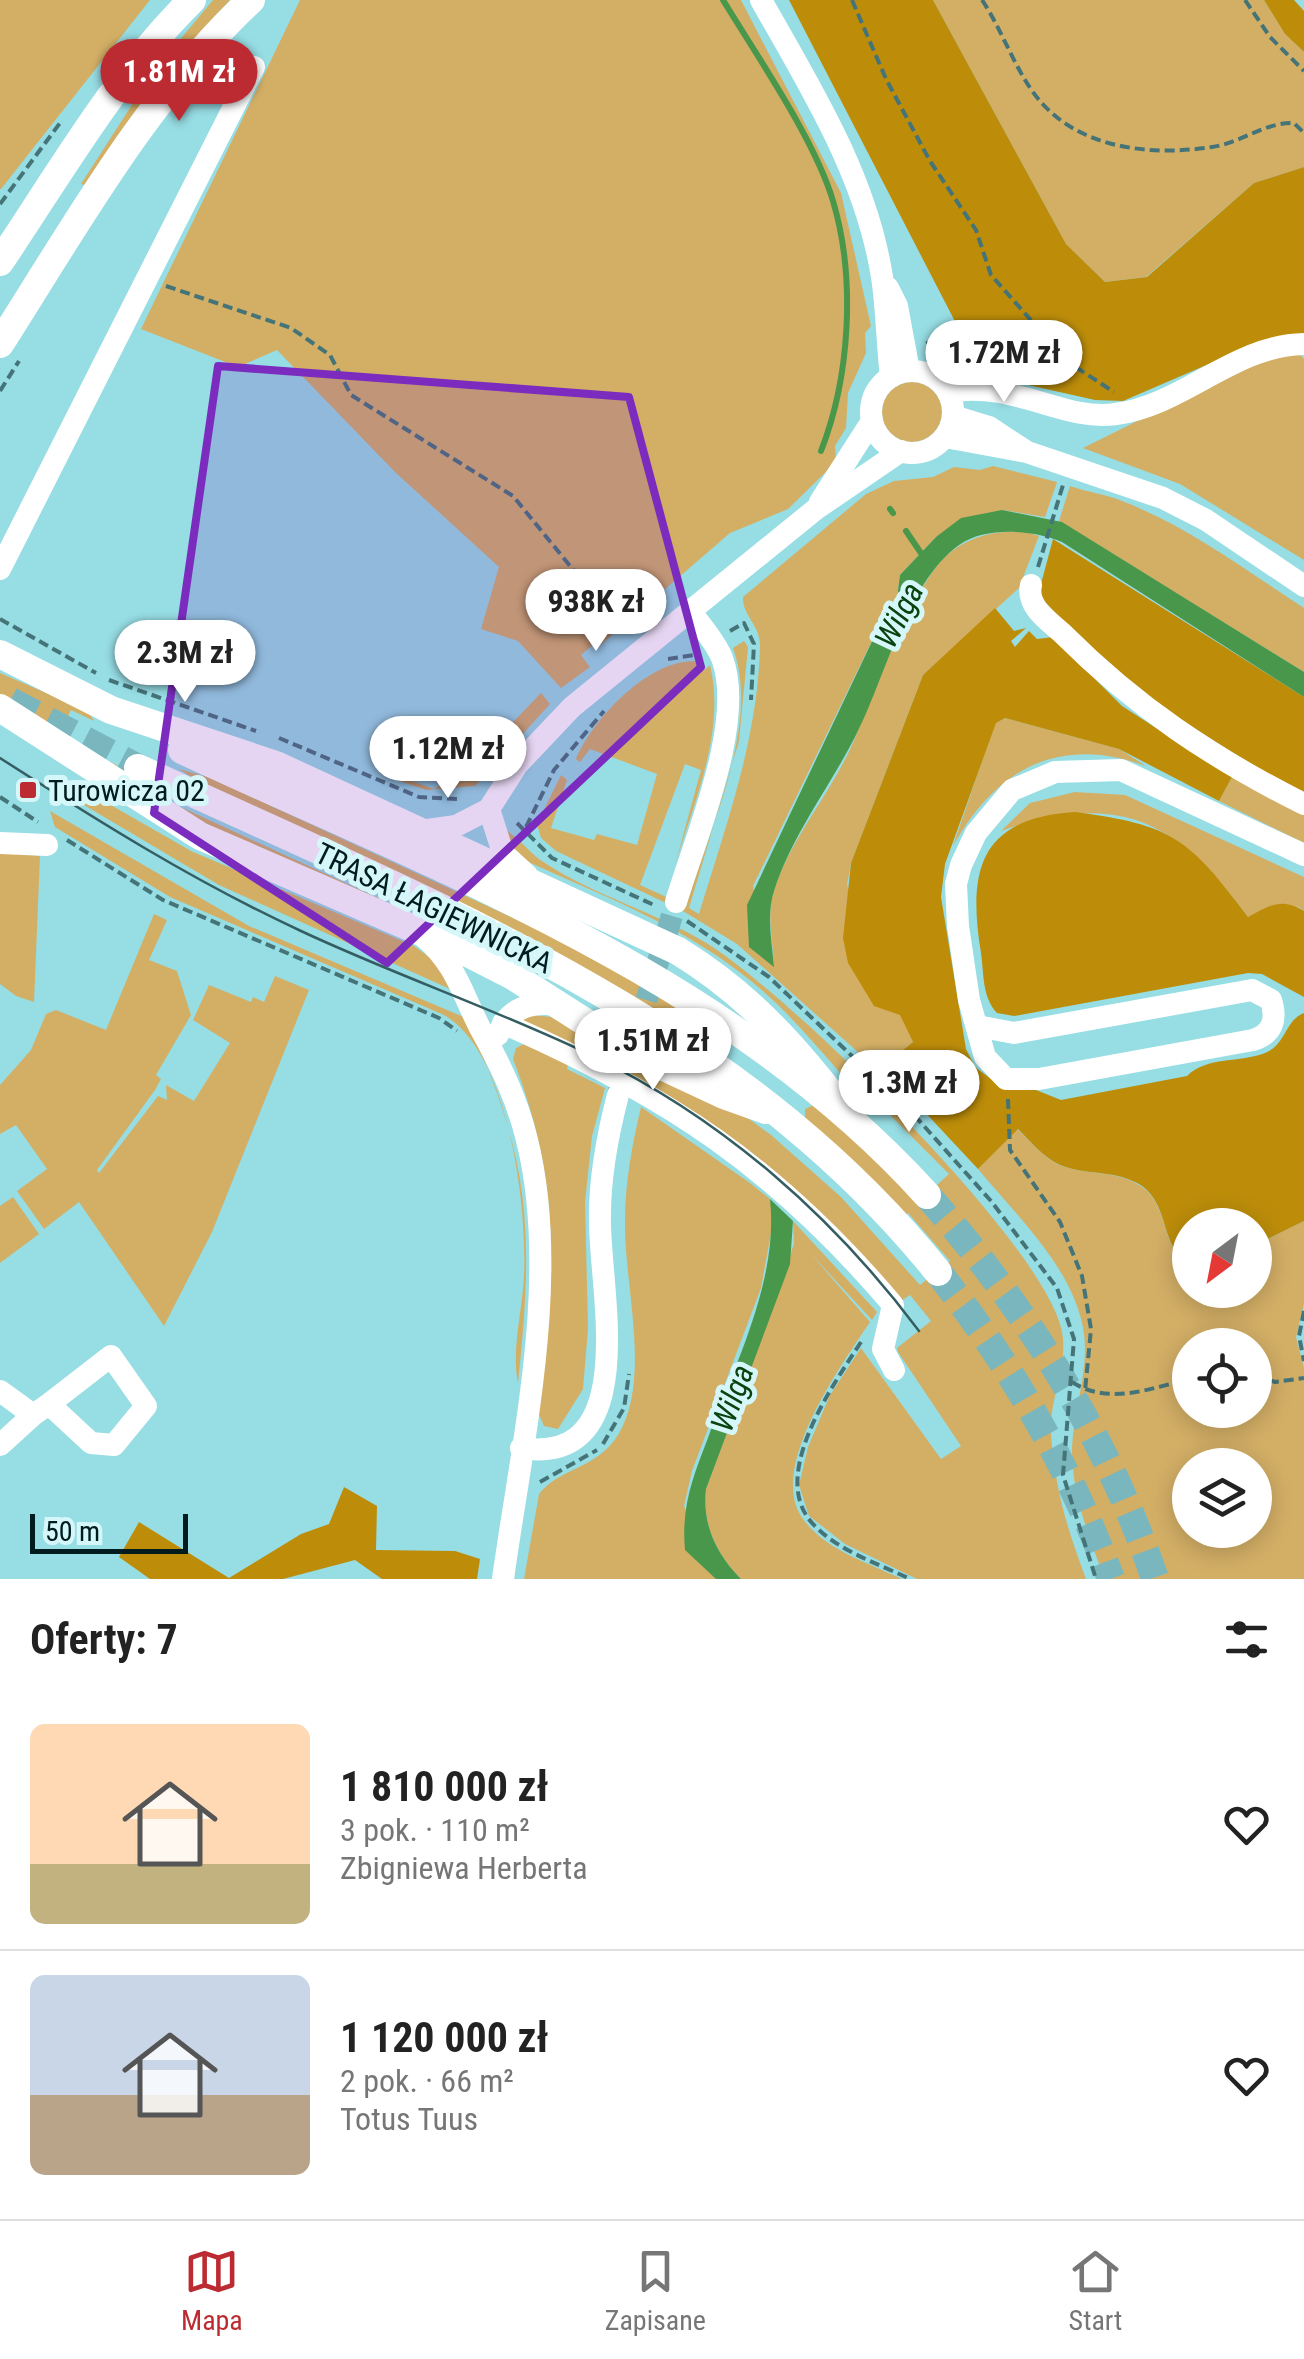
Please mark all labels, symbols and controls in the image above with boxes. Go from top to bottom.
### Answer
pin: 1.81M zł [76,39,282,124]
text: 1.81M zł [122,52,236,90]
pin: 1.72M zł [901,320,1107,405]
text: 1.72M zł [947,333,1061,371]
pin: 938K zł [504,569,688,654]
water label: Wilga [867,576,931,654]
text: 938K zł [547,582,645,620]
pin: 2.3M zł [93,620,277,705]
text: 2.3M zł [137,633,233,671]
pin: 1.12M zł [345,716,551,801]
text: 1.12M zł [391,729,505,767]
place label: Turowicza 02 [48,773,205,808]
marker: Turowicza 02 [17,779,39,801]
street label: TRASA ŁAGIEWNICKA [310,835,558,981]
pin: 1.51M zł [550,1008,756,1093]
text: 1.51M zł [596,1021,710,1059]
pin: 1.3M zł [817,1050,1001,1135]
text: 1.3M zł [861,1063,957,1101]
north arrow [1172,1208,1272,1308]
map controls [1172,1208,1272,1548]
button: locate [1172,1328,1272,1428]
water label: Wilga [703,1360,761,1436]
button: layers [1172,1448,1272,1548]
scale bar [30,1509,188,1554]
text: 50 m [45,1515,100,1548]
icon: filters [1219,1612,1274,1667]
text: Oferty: 7 [30,1615,178,1664]
text: 1 810 000 zł [340,1762,549,1811]
icon: home [110,1764,230,1884]
icon: heart [1219,1797,1274,1852]
text: 3 pok. · 110 m² [340,1811,530,1849]
text: Zbigniewa Herberta [340,1849,588,1887]
text: 1 120 000 zł [340,2013,549,2062]
icon: home [110,2015,230,2135]
icon: heart [1219,2048,1274,2103]
text: 2 pok. · 66 m² [340,2062,514,2100]
text: Totus Tuus [340,2100,478,2138]
tab: Mapa [181,2244,243,2337]
tab: Zapisane [605,2244,706,2337]
tab: Start [1068,2244,1123,2337]

